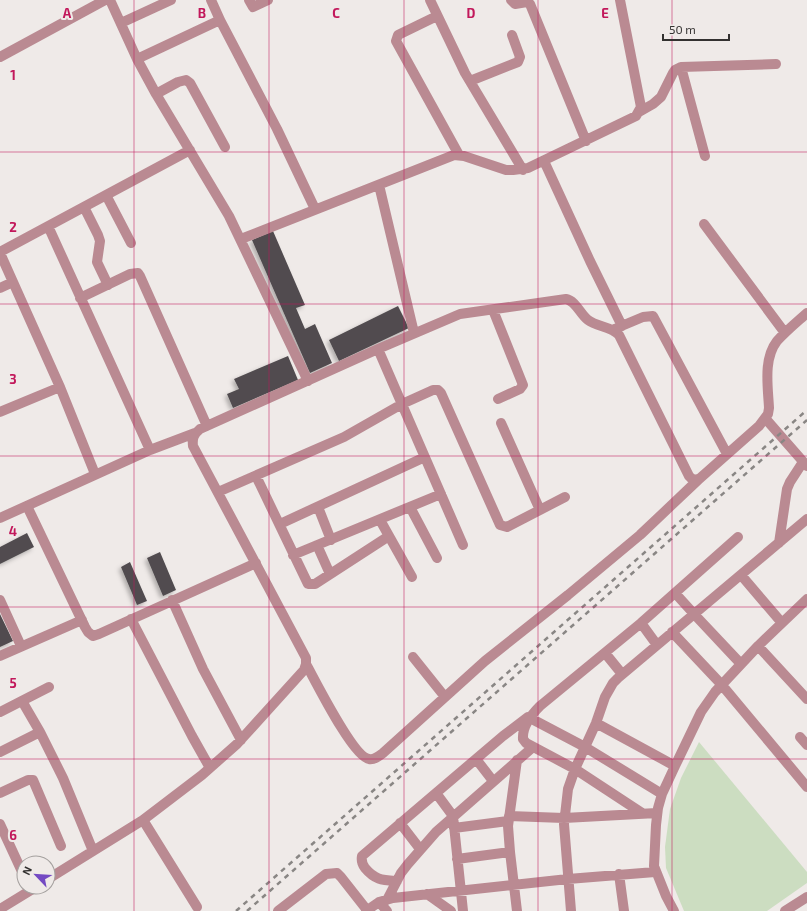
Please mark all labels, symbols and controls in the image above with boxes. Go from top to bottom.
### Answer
text: A [63,5,72,21]
text: B [198,5,206,21]
text: C [332,5,340,21]
text: D [467,5,476,21]
text: E [601,5,609,21]
scale bar [663,16,729,42]
text: 50 m [669,22,696,36]
text: 1 [10,67,16,83]
text: 2 [9,219,17,235]
text: 3 [9,371,17,387]
text: 4 [9,523,17,539]
text: 5 [9,675,17,691]
text: 6 [9,827,17,843]
north arrow [16,855,56,895]
text: N [19,864,34,877]

